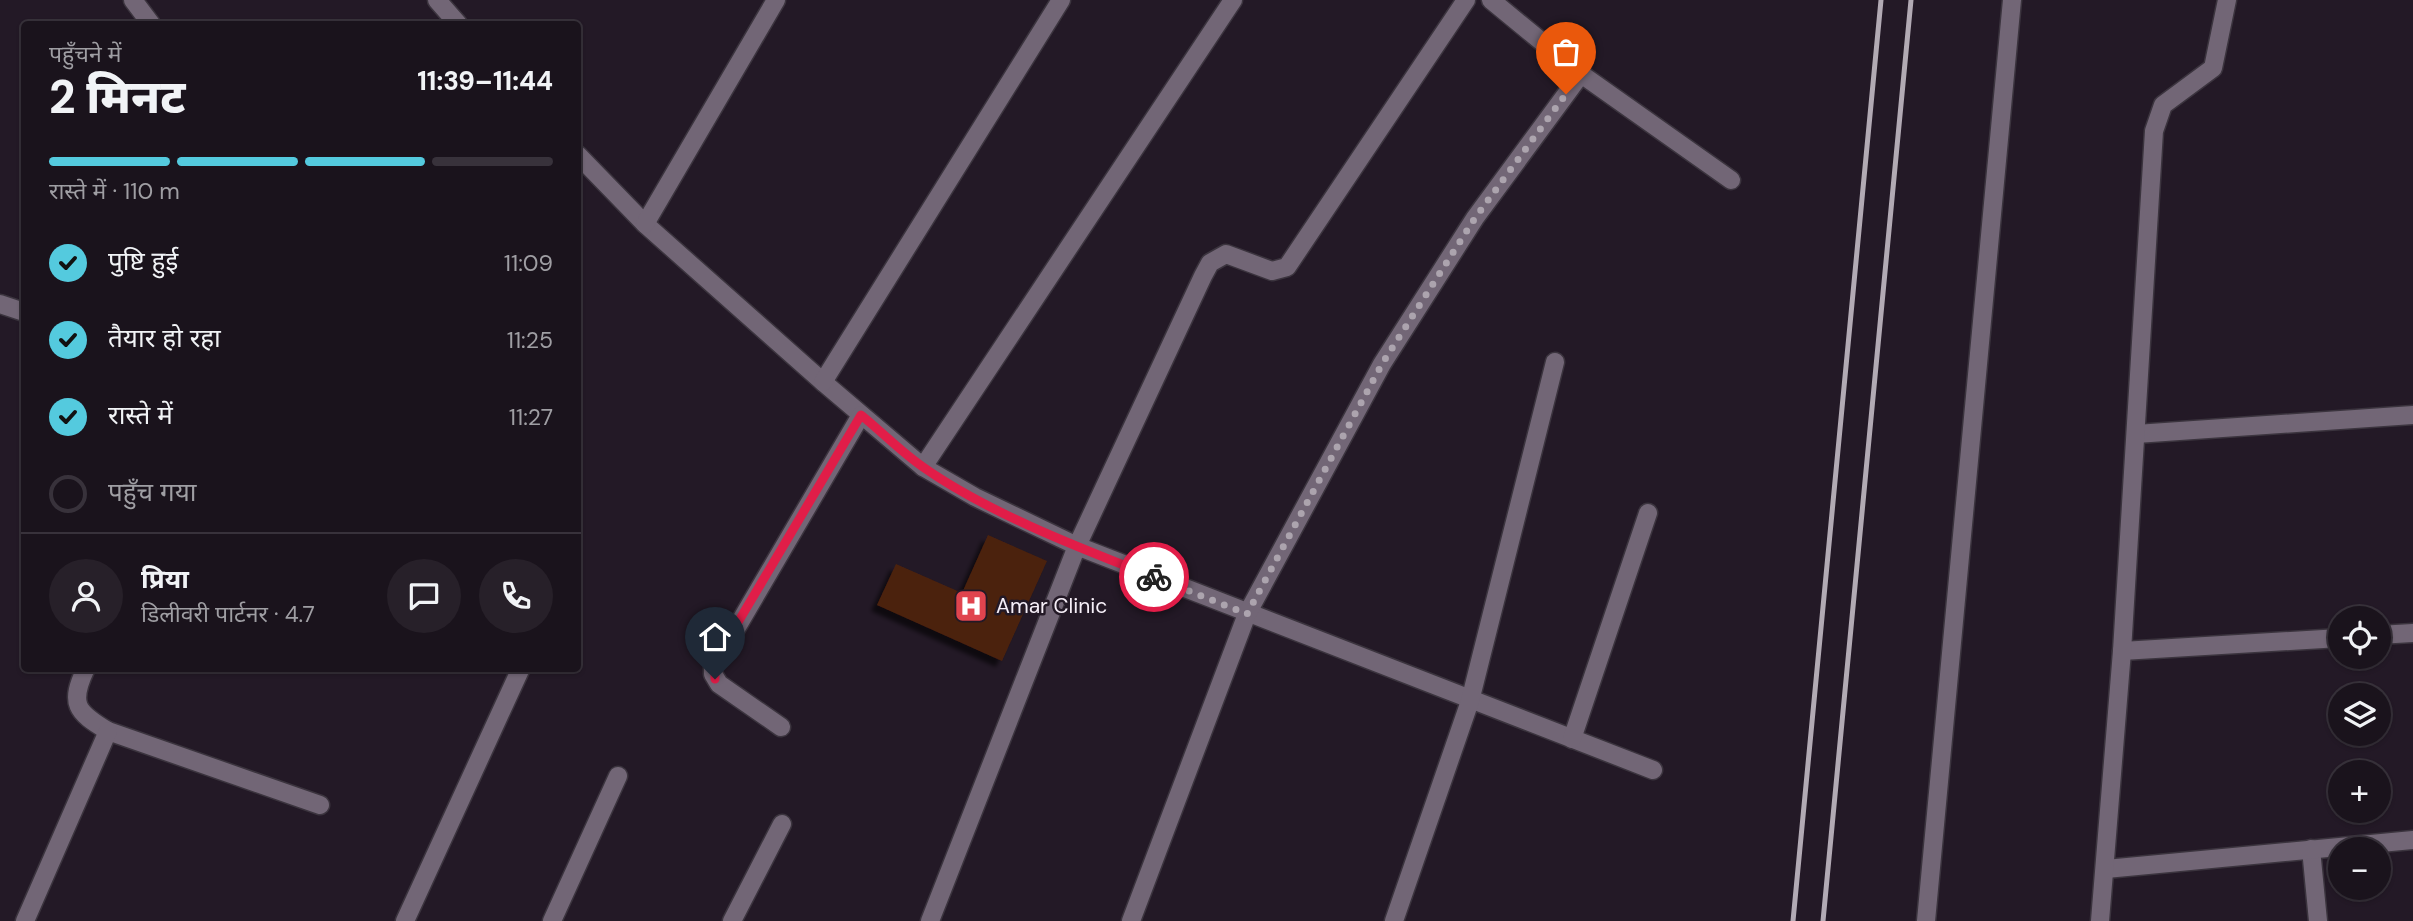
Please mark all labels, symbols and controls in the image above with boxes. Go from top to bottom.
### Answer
pin [1536,22,1596,94]
icon: bag [1547,33,1585,71]
text: पहुँचने में [49,39,122,69]
text: 11:39–11:44 [417,64,553,98]
text: 2 मिनट [49,67,185,127]
text: रास्ते में · 110 m [49,176,180,206]
icon: check [49,244,87,282]
text: पुष्टि हुई [108,244,178,278]
text: 11:09 [504,248,553,278]
icon: check [49,321,87,359]
text: तैयार हो रहा [108,321,221,355]
text: 11:25 [507,325,553,355]
icon: check [49,398,87,436]
text: रास्ते में [108,398,173,432]
text: 11:27 [509,402,553,432]
text: पहुँच गया [108,475,196,509]
courier [1119,542,1189,612]
icon: bike [1135,558,1173,596]
button: person [49,559,123,633]
button: chat [387,559,461,633]
button: phone [479,559,553,633]
text: प्रिया [141,562,189,596]
hospital icon: Amar Clinic [952,587,990,625]
place label: Amar Clinic [996,592,1107,620]
text: डिलीवरी पार्टनर · 4.7 [141,599,315,629]
map controls [2328,606,2391,900]
button: locate [2328,606,2391,669]
pin [685,607,745,679]
icon: home [696,618,734,656]
button: layers [2328,683,2391,746]
button: + [2328,760,2391,823]
button: − [2328,837,2391,900]

